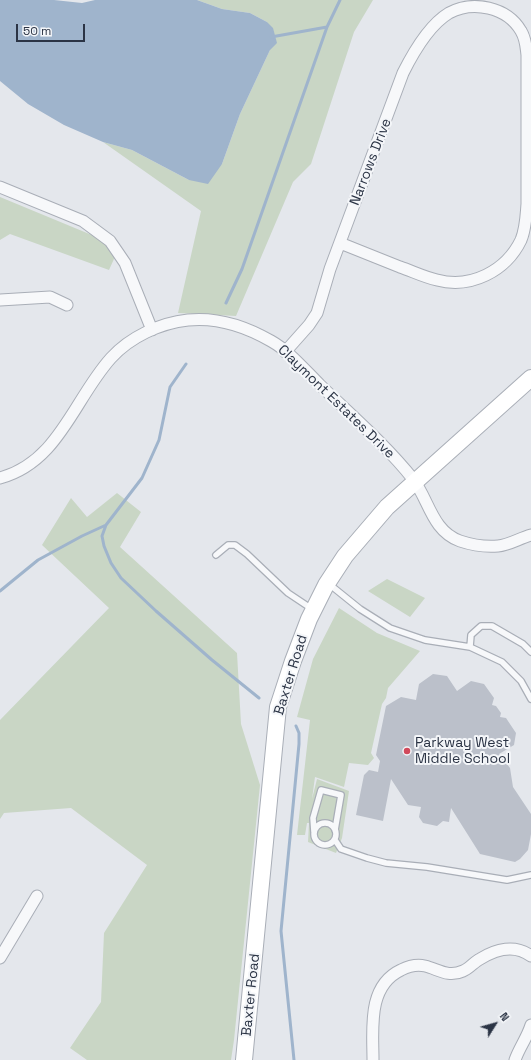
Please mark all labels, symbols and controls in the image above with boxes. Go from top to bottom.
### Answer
scale bar [18,16,87,42]
text: 50 m [23,23,51,39]
street label: Narrows Drive [347,116,395,208]
street label: Claymont Estates Drive [274,342,398,462]
street label: Baxter Road [271,633,311,717]
place label: Parkway West Middle School [415,735,510,768]
marker: Parkway West Middle School [402,746,412,756]
street label: Baxter Road [238,953,264,1037]
north arrow [475,1004,515,1044]
text: N [497,1010,512,1024]

